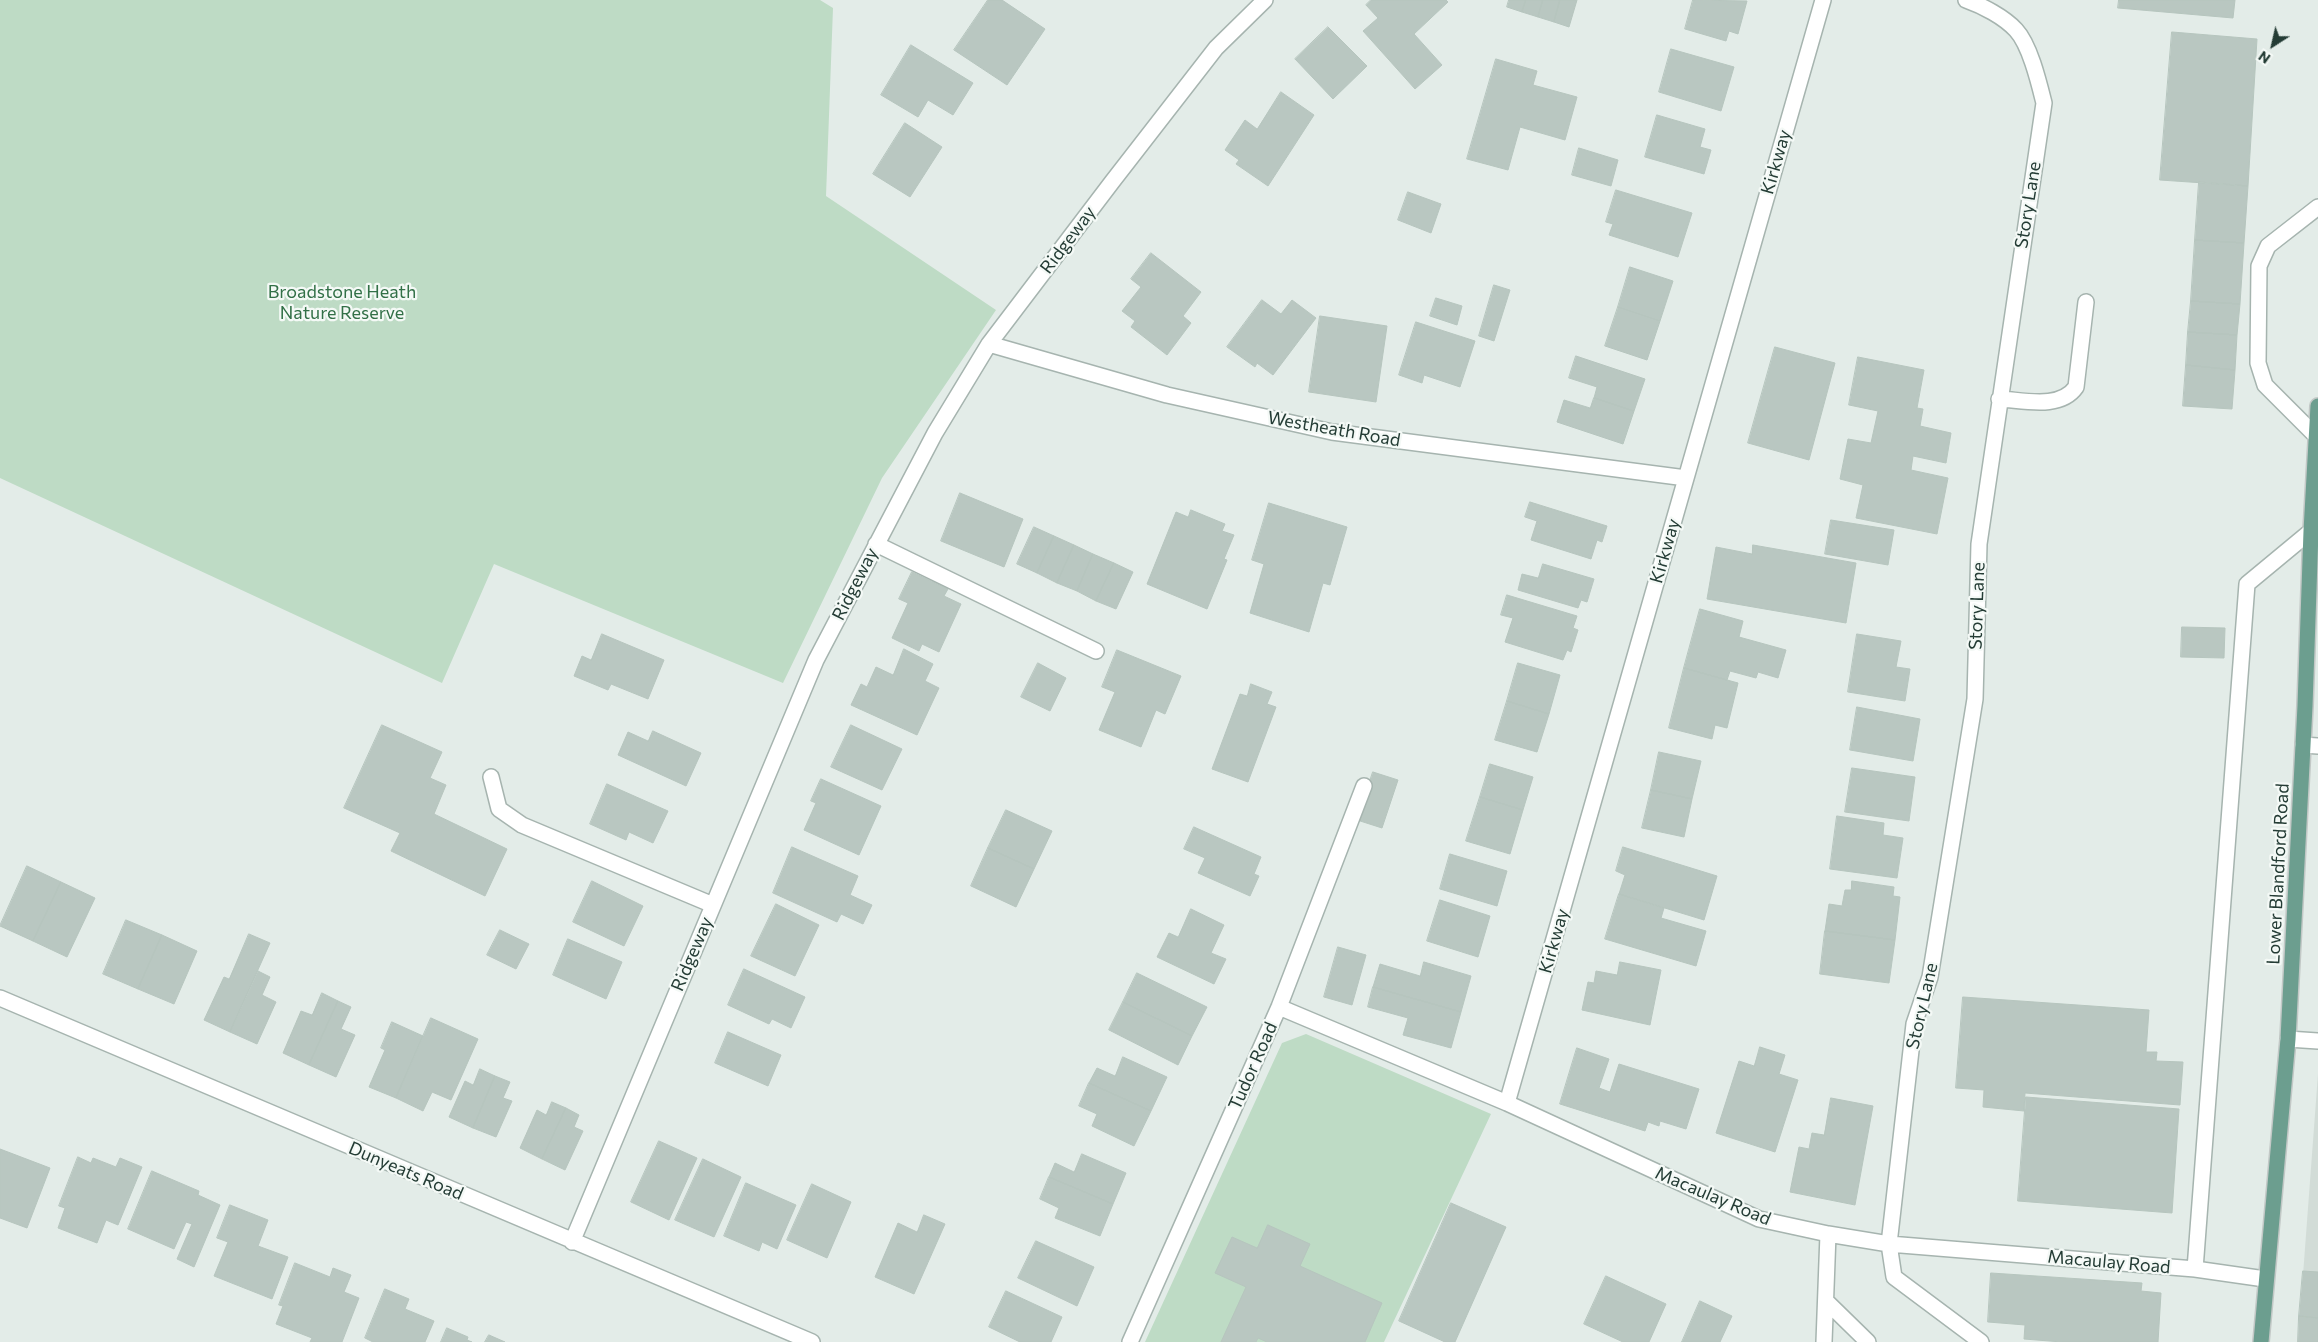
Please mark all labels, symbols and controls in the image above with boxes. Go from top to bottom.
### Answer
north arrow [2248,20,2298,70]
text: N [2255,48,2273,68]
street label: Kirkway [1756,127,1796,197]
street label: Story Lane [2010,160,2046,250]
street label: Ridgeway [1036,202,1100,278]
park label: Broadstone Heath Nature Reserve [268,281,416,324]
street label: Westheath Road [1266,407,1402,451]
street label: Kirkway [1645,516,1685,586]
street label: Ridgeway [828,544,882,624]
street label: Story Lane [1965,562,1989,650]
street label: Lower Blandford Road [2262,783,2294,965]
street label: Kirkway [1534,906,1574,976]
street label: Ridgeway [667,914,717,994]
street label: Story Lane [1902,961,1942,1051]
street label: Tudor Road [1224,1019,1282,1113]
street label: Dunyeats Road [345,1137,467,1205]
street label: Macaulay Road [1652,1162,1774,1230]
street label: Macaulay Road [2047,1246,2171,1278]

